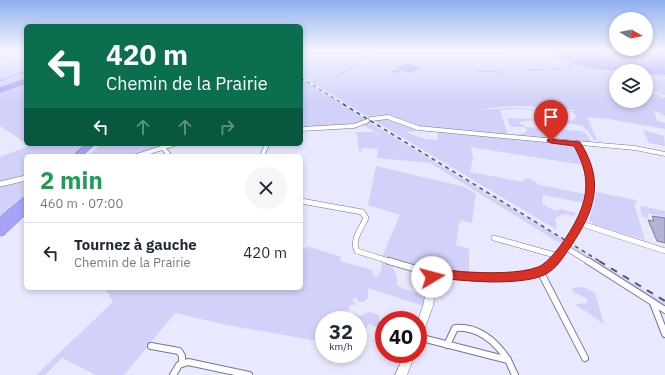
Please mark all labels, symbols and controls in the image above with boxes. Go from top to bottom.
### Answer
north arrow [609,12,653,56]
map controls [609,12,653,108]
text: 420 m [106,36,188,73]
icon: left [40,40,92,92]
button: layers [609,64,653,108]
text: Chemin de la Prairie [106,72,268,95]
pin [534,100,568,141]
icon: arrive [540,106,562,128]
icon: left [90,116,112,138]
icon: ahead [132,116,154,138]
icon: ahead [174,116,196,138]
icon: right [216,116,238,138]
text: 2 min [40,164,103,196]
button: close [245,167,287,209]
text: 460 m · 07:00 [40,195,123,212]
text: Tournez à gauche [74,235,197,254]
icon: left [40,242,62,264]
text: 420 m [243,243,287,262]
text: Chemin de la Prairie [74,254,191,271]
position arrow [411,256,453,298]
speed limit sign: 40 [375,311,427,363]
text: 32 [329,318,353,345]
text: km/h [329,340,353,353]

